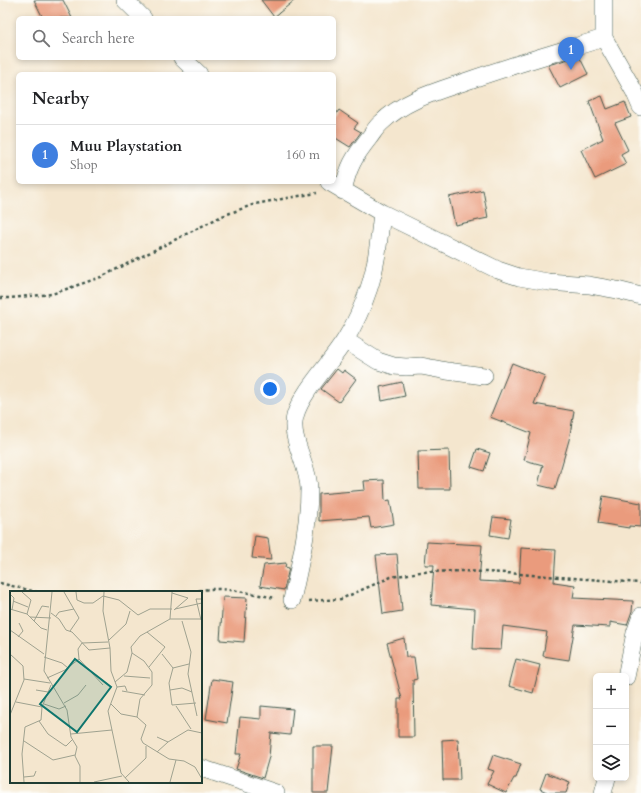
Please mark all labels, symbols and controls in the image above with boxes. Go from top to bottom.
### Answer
search box [16,16,336,60]
icon: search [30,27,52,49]
text: Search here [62,28,135,48]
pin: 1 [558,37,584,70]
text: Nearby [32,87,89,110]
text: Muu Playstation [70,136,182,156]
text: 1 [42,146,48,164]
text: 160 m [286,146,320,164]
text: Shop [70,156,98,174]
your location [260,379,280,399]
inset map [10,591,202,783]
map controls [593,673,629,781]
button: + [593,673,629,709]
button: − [593,709,629,745]
button: layers [593,745,629,781]

